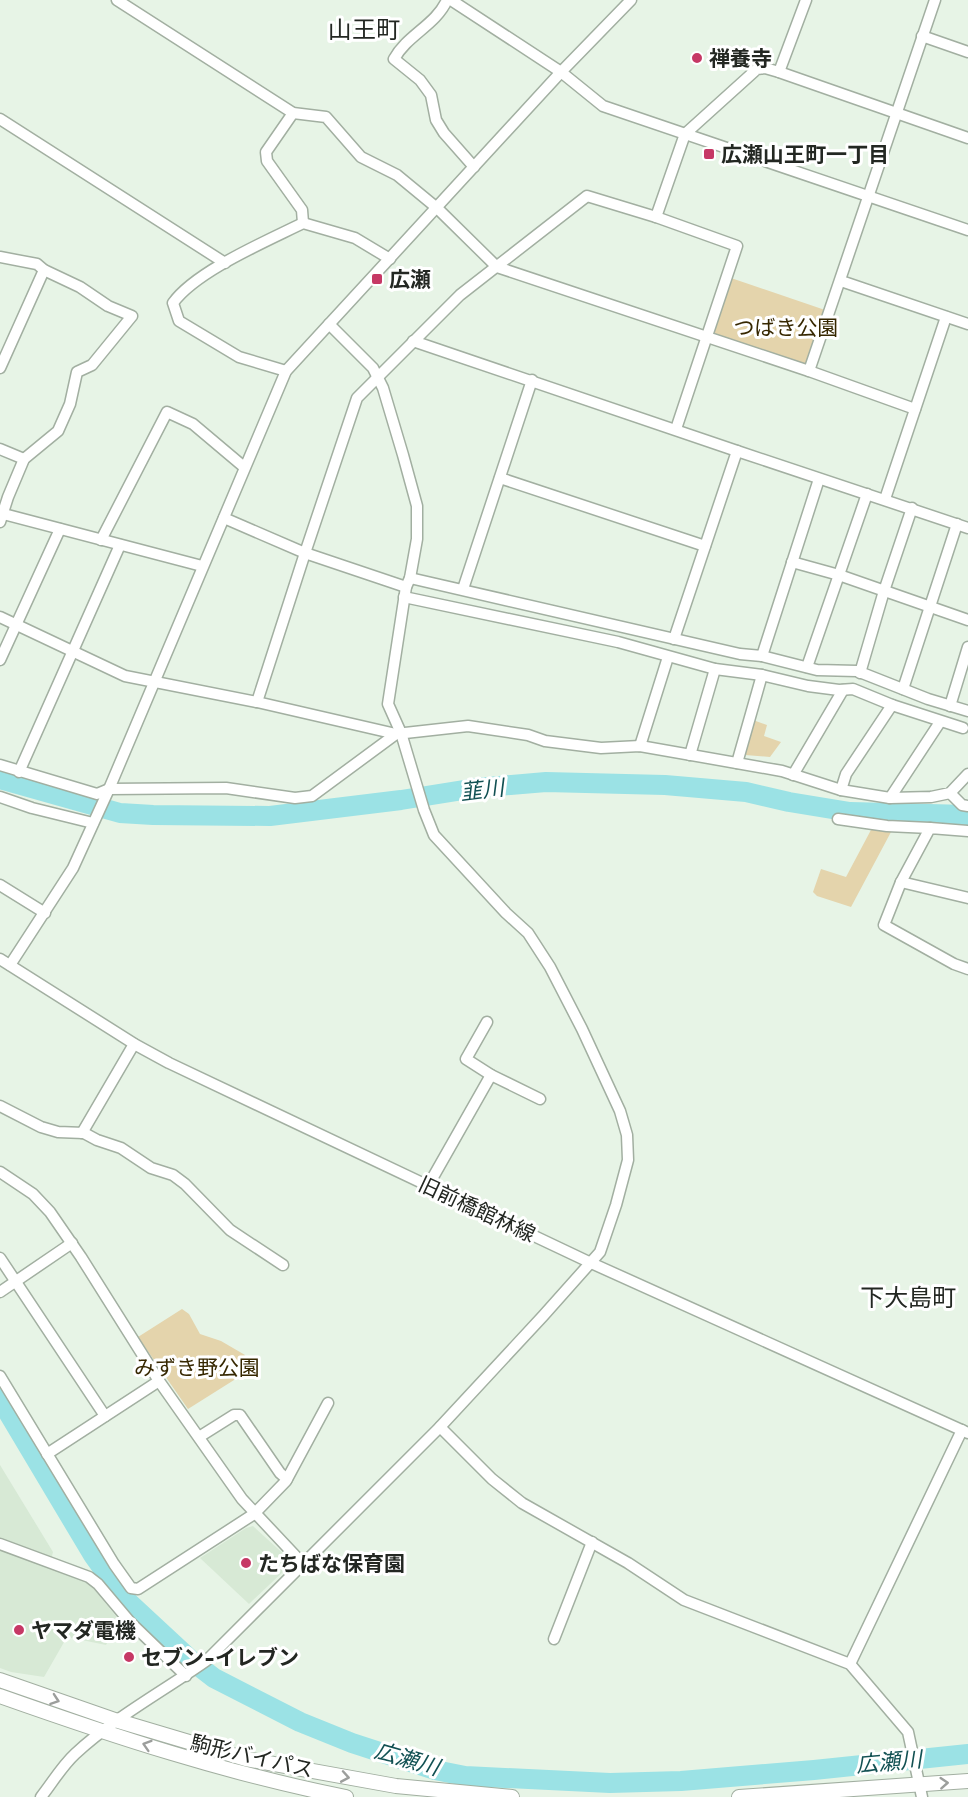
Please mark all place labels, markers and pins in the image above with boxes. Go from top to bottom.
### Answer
place label: 禅養寺 [709,46,772,71]
marker: 禅養寺 [690,51,704,65]
place label: 広瀬山王町一丁目 [721,142,889,167]
marker: 広瀬山王町一丁目 [702,147,716,161]
place label: 広瀬 [389,267,431,292]
marker: 広瀬 [370,272,384,286]
place label: たちばな保育園 [258,1551,405,1576]
marker: たちばな保育園 [239,1556,253,1570]
place label: ヤマダ電機 [31,1618,136,1643]
marker: ヤマダ電機 [12,1623,26,1637]
place label: セブン-イレブン [141,1645,299,1670]
marker: セブン-イレブン [122,1650,136,1664]

